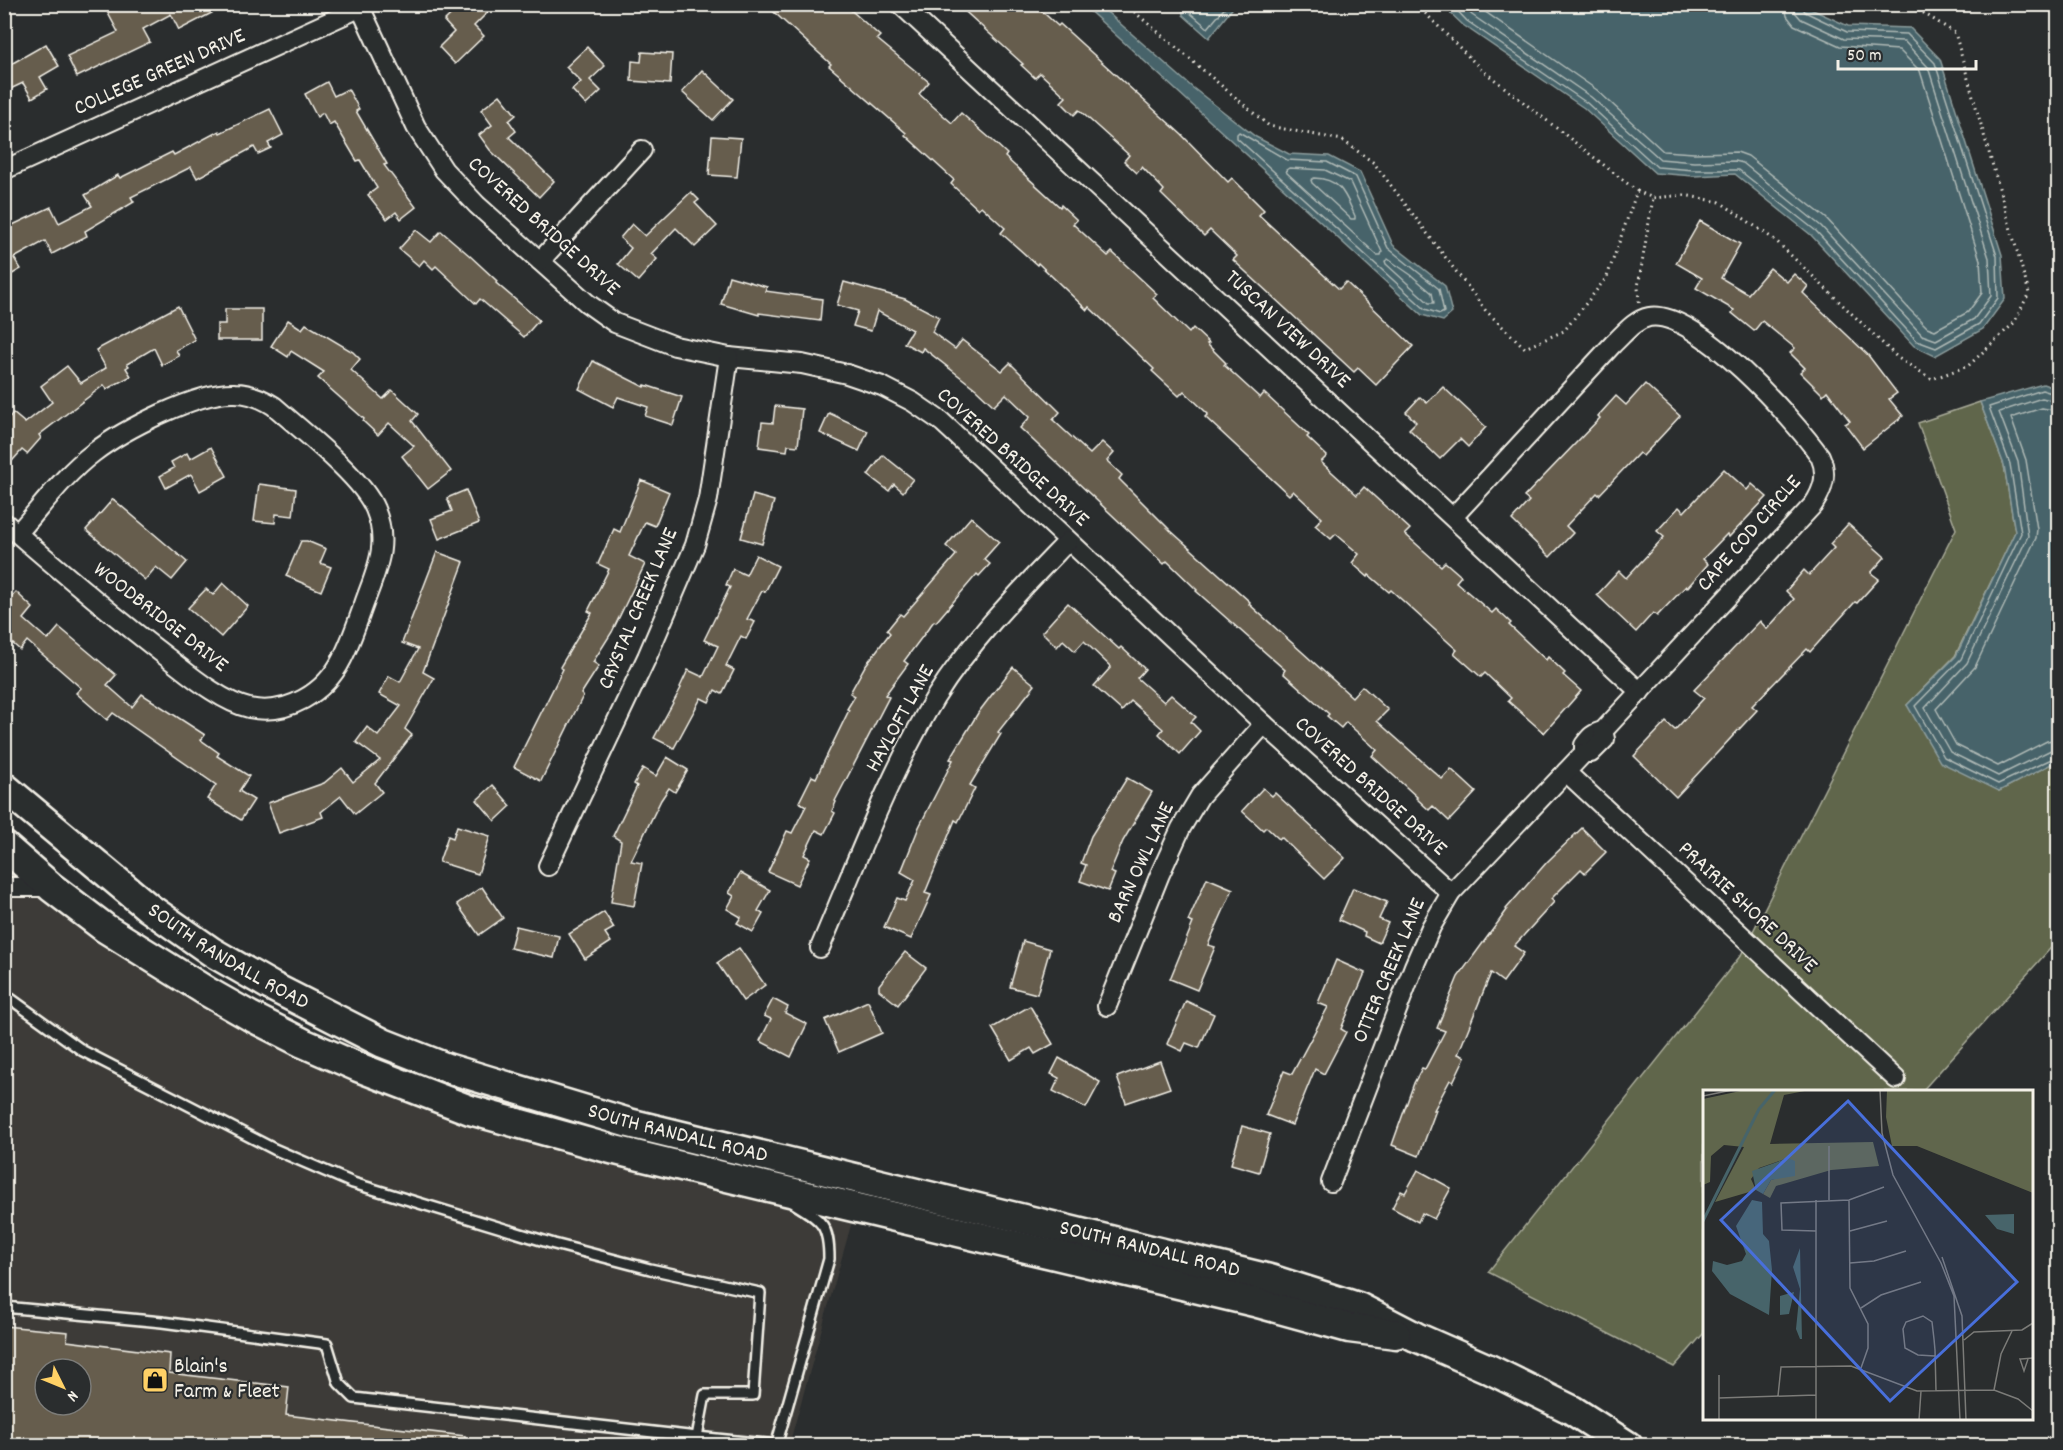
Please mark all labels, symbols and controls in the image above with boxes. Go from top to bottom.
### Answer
street label: COLLEGE GREEN DRIVE [69,21,251,125]
scale bar [1838,33,1976,71]
text: 50 m [1847,44,1882,69]
street label: COVERED BRIDGE DRIVE [460,150,626,304]
street label: TUSCAN VIEW DRIVE [1217,263,1357,397]
street label: COVERED BRIDGE DRIVE [929,381,1095,535]
street label: CAPE COD CIRCLE [1690,469,1810,599]
street label: CRYSTAL CREEK LANE [591,523,687,695]
street label: WOODBRIDGE DRIVE [86,555,234,681]
street label: HAYLOFT LANE [859,660,943,778]
street label: COVERED BRIDGE DRIVE [1287,710,1453,864]
street label: BARN OWL LANE [1100,797,1184,929]
street label: PRAIRIE SHORE DRIVE [1670,835,1824,981]
street label: OTTER CREEK LANE [1346,894,1434,1048]
street label: SOUTH RANDALL ROAD [141,896,314,1018]
inset map [1703,1090,2033,1420]
street label: SOUTH RANDALL ROAD [584,1096,771,1172]
street label: SOUTH RANDALL ROAD [1056,1213,1243,1287]
place label: Blain's Farm & Fleet [174,1352,280,1408]
north arrow [33,1357,93,1417]
shop icon: Blain's Farm & Fleet [140,1365,170,1395]
text: N [61,1385,83,1406]

